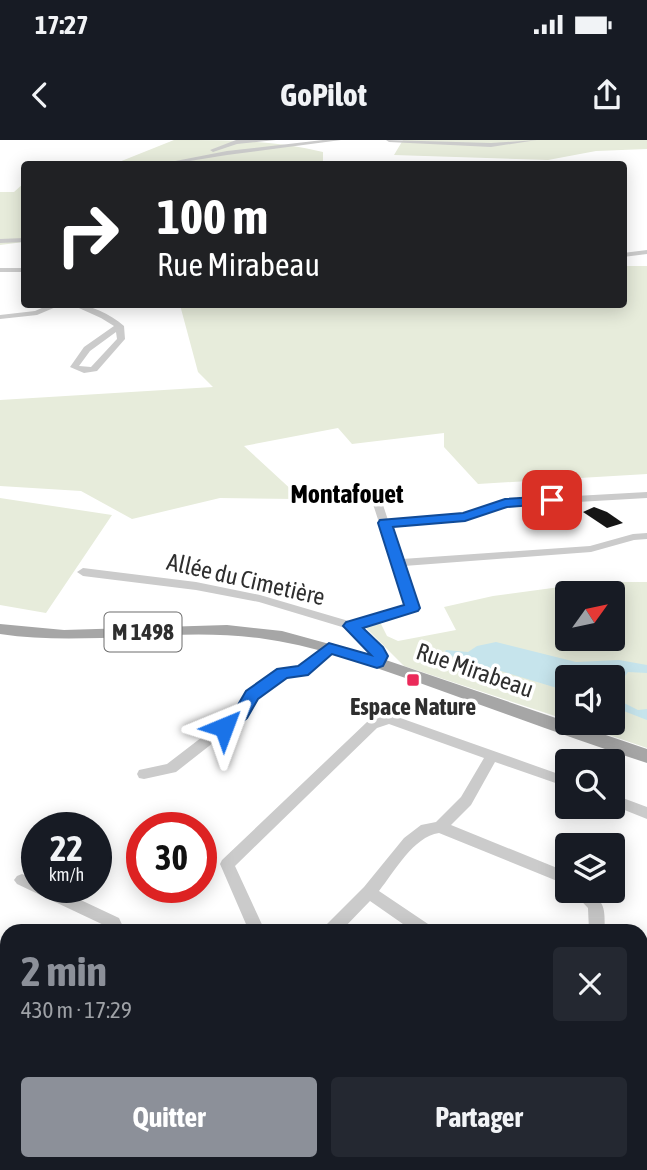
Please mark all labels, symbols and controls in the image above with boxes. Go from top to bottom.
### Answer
text: 17:27 [35,10,89,40]
icon: back [21,76,59,114]
text: GoPilot [280,76,367,113]
icon: share [588,76,626,114]
text: 100 m [157,188,268,244]
icon: right [42,189,133,280]
text: Rue Mirabeau [157,246,320,283]
pin [522,470,582,530]
district label: Montafouet [290,479,404,509]
icon: arrive [533,481,571,519]
street label: Allée du Cimetière [164,548,328,610]
north arrow [555,581,625,651]
map controls [555,581,625,903]
road number: M 1498 [104,612,182,652]
street label: Rue Mirabeau [413,637,537,703]
button: sound [555,665,625,735]
marker: Espace Nature [405,672,421,688]
position arrow [187,690,261,764]
place label: Espace Nature [350,693,476,720]
button: search [555,749,625,819]
speed limit sign: 30 [126,812,217,903]
text: 22 [50,828,83,868]
button: layers [555,833,625,903]
text: km/h [49,864,84,885]
text: 2 min [21,947,107,995]
button: close [553,947,627,1021]
text: 430 m · 17:29 [21,997,132,1023]
button: Quitter [21,1077,317,1157]
button: Partager [331,1077,627,1157]

